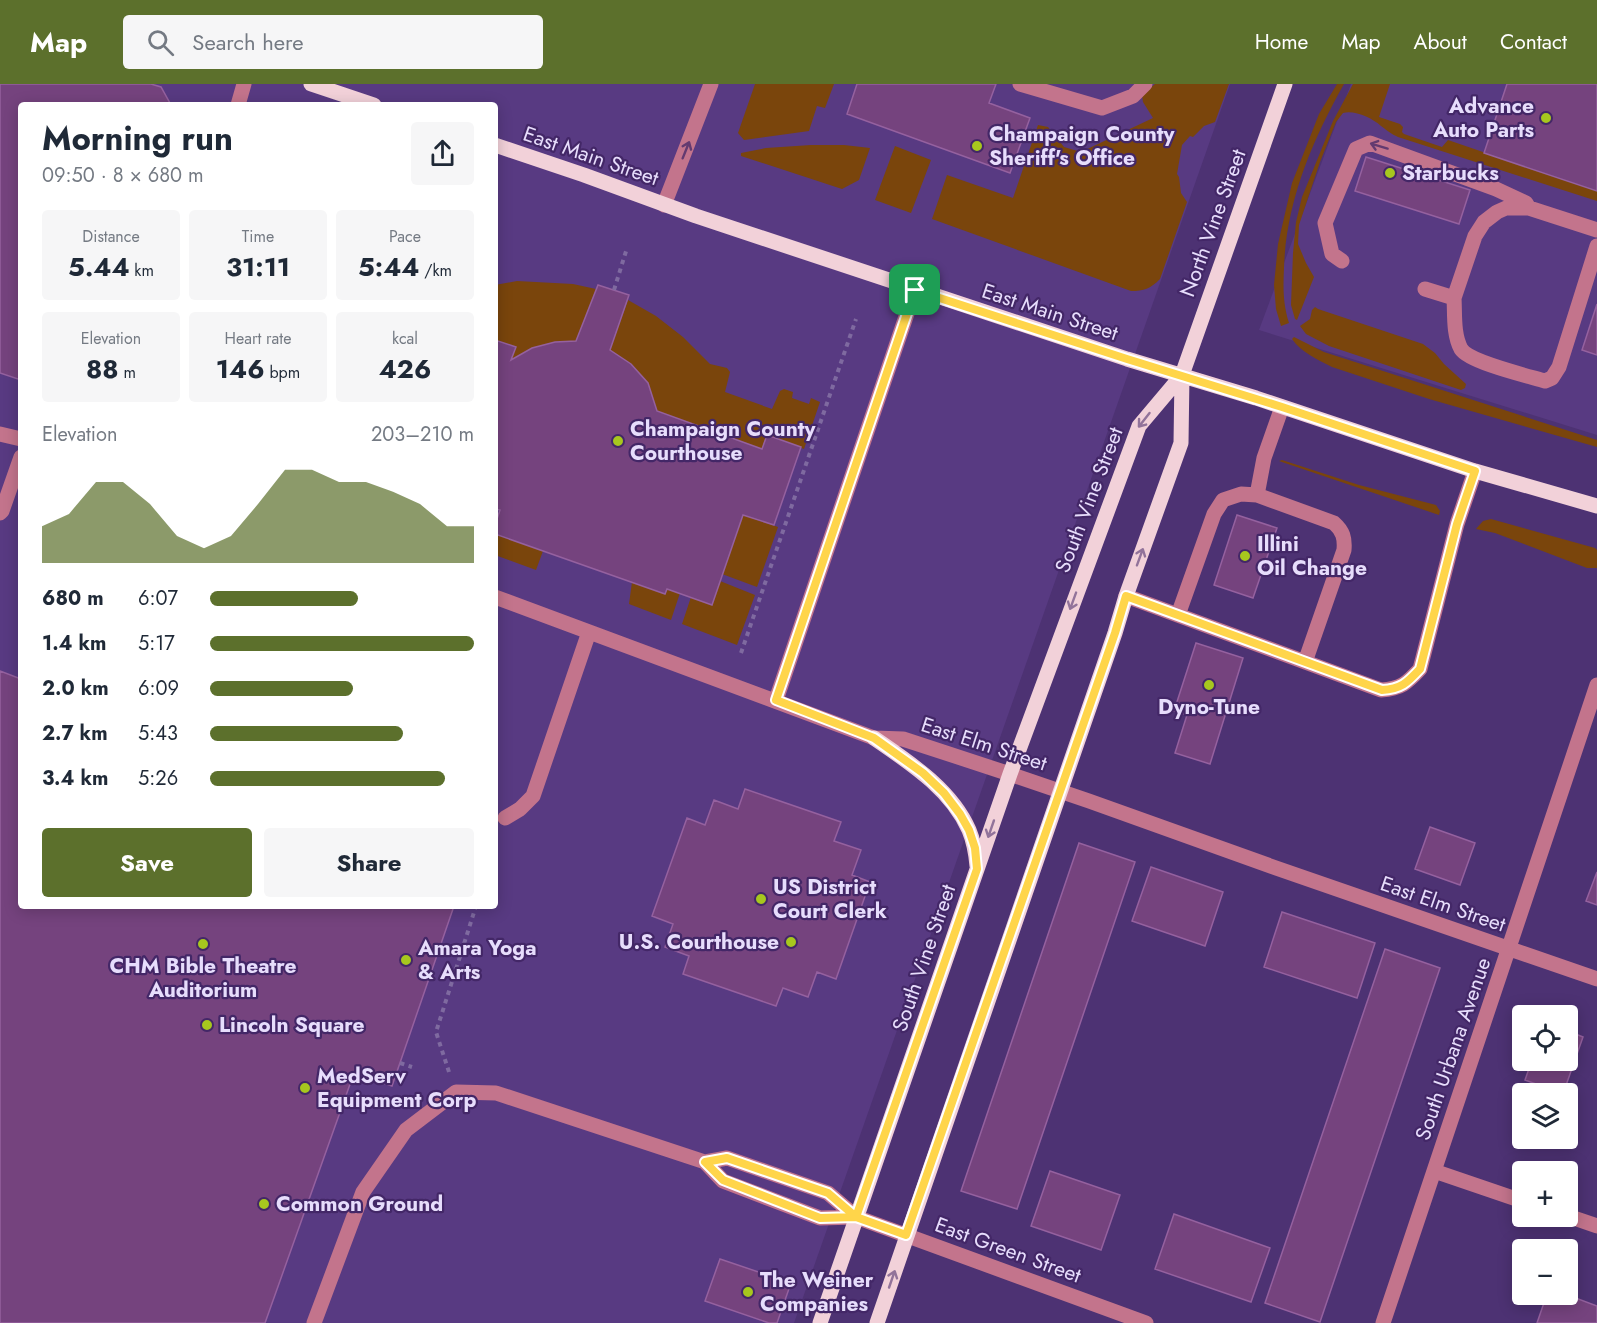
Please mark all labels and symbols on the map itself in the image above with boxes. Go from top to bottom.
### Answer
place label: Advance Auto Parts [1432,91,1534,145]
marker: Advance Auto Parts [1539,111,1553,125]
street label: East Main Street [519,119,663,193]
place label: Champaign County Sheriff's Office [989,119,1175,173]
marker: Champaign County Sheriff's Office [970,139,984,153]
one-way arrow [1369,140,1388,151]
one-way arrow [681,142,692,160]
street label: North Vine Street [1172,145,1254,301]
place label: Starbucks [1402,158,1499,188]
marker: Starbucks [1383,166,1397,180]
pin [889,264,940,315]
street label: East Main Street [978,276,1122,348]
one-way arrow [1138,412,1151,428]
place label: Champaign County Courthouse [630,414,816,468]
street label: South Vine Street [1047,423,1131,577]
marker: Champaign County Courthouse [611,434,625,448]
place label: Illini Oil Change [1257,529,1367,583]
one-way arrow [1135,548,1146,567]
marker: Illini Oil Change [1238,549,1252,563]
one-way arrow [1067,591,1078,610]
marker: Dyno-Tune [1202,678,1216,692]
place label: Dyno-Tune [1158,692,1260,722]
street label: East Elm Street [917,710,1051,778]
one-way arrow [984,819,995,838]
street label: East Elm Street [1376,869,1510,939]
place label: US District Court Clerk [773,872,887,926]
street label: South Vine Street [885,880,963,1036]
marker: US District Court Clerk [754,892,768,906]
place label: U.S. Courthouse [619,927,779,957]
place label: Amara Yoga & Arts [417,933,537,987]
marker: U.S. Courthouse [784,935,798,949]
marker: CHM Bible Theatre Auditorium [196,937,210,951]
place label: CHM Bible Theatre Auditorium [109,951,297,1005]
marker: Amara Yoga & Arts [399,953,413,967]
street label: South Urbana Avenue [1408,953,1498,1144]
place label: Lincoln Square [219,1010,365,1040]
marker: Lincoln Square [200,1018,214,1032]
place label: MedServ Equipment Corp [317,1061,476,1115]
marker: MedServ Equipment Corp [298,1081,312,1095]
place label: Common Ground [276,1189,443,1219]
marker: Common Ground [257,1197,271,1211]
street label: East Green Street [931,1210,1085,1290]
place label: The Weiner Companies [760,1265,874,1319]
one-way arrow [887,1270,898,1289]
marker: The Weiner Companies [741,1285,755,1299]

